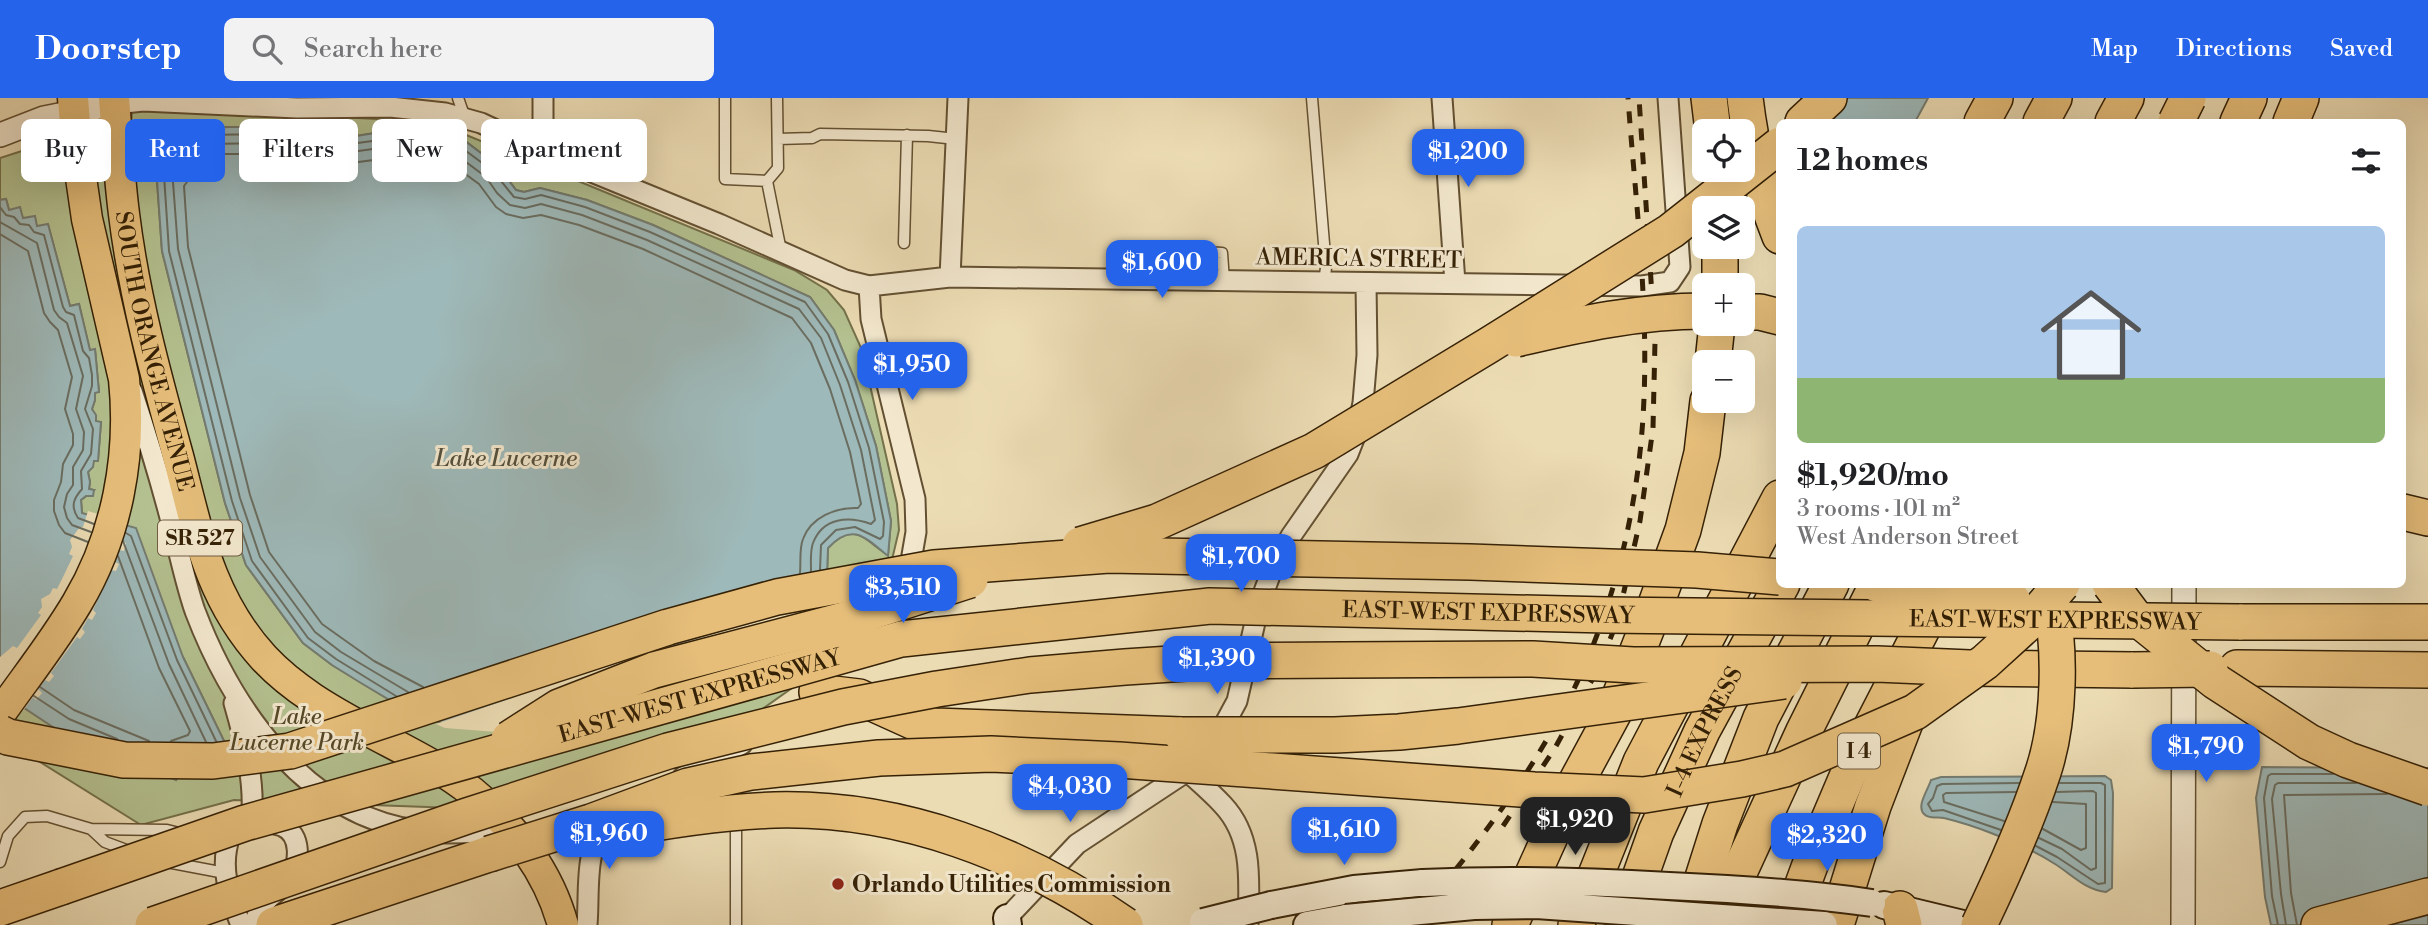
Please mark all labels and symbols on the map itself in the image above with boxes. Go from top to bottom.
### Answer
pin: $1,200 [1411,130,1525,189]
street label: SOUTH ORANGE AVENUE [109,210,199,494]
pin: $1,600 [1105,240,1219,300]
street label: AMERICA STREET [1255,243,1462,275]
pin: $1,950 [855,342,969,402]
water label: Lake Lucerne [434,444,577,474]
road number: SR 527 [158,520,242,556]
pin: $1,700 [1184,534,1298,594]
pin: $3,510 [846,566,960,625]
street label: EAST-WEST EXPRESSWAY [1342,596,1636,630]
street label: EAST-WEST EXPRESSWAY [1909,605,2203,637]
pin: $1,390 [1160,636,1274,696]
street label: EAST-WEST EXPRESSWAY [555,643,846,749]
street label: I-4 EXPRESS [1661,662,1749,802]
park label: Lake Lucerne Park [229,703,364,757]
pin: $1,790 [2149,724,2263,784]
road number: I 4 [1838,734,1880,768]
pin: $4,030 [1013,764,1127,824]
pin: $1,920 [1518,798,1632,857]
pin: $1,610 [1287,808,1401,867]
pin: $1,960 [552,812,666,871]
pin: $2,320 [1770,814,1884,873]
place label: Orlando Utilities Commission [852,871,1171,899]
marker: Orlando Utilities Commission [830,876,846,892]

